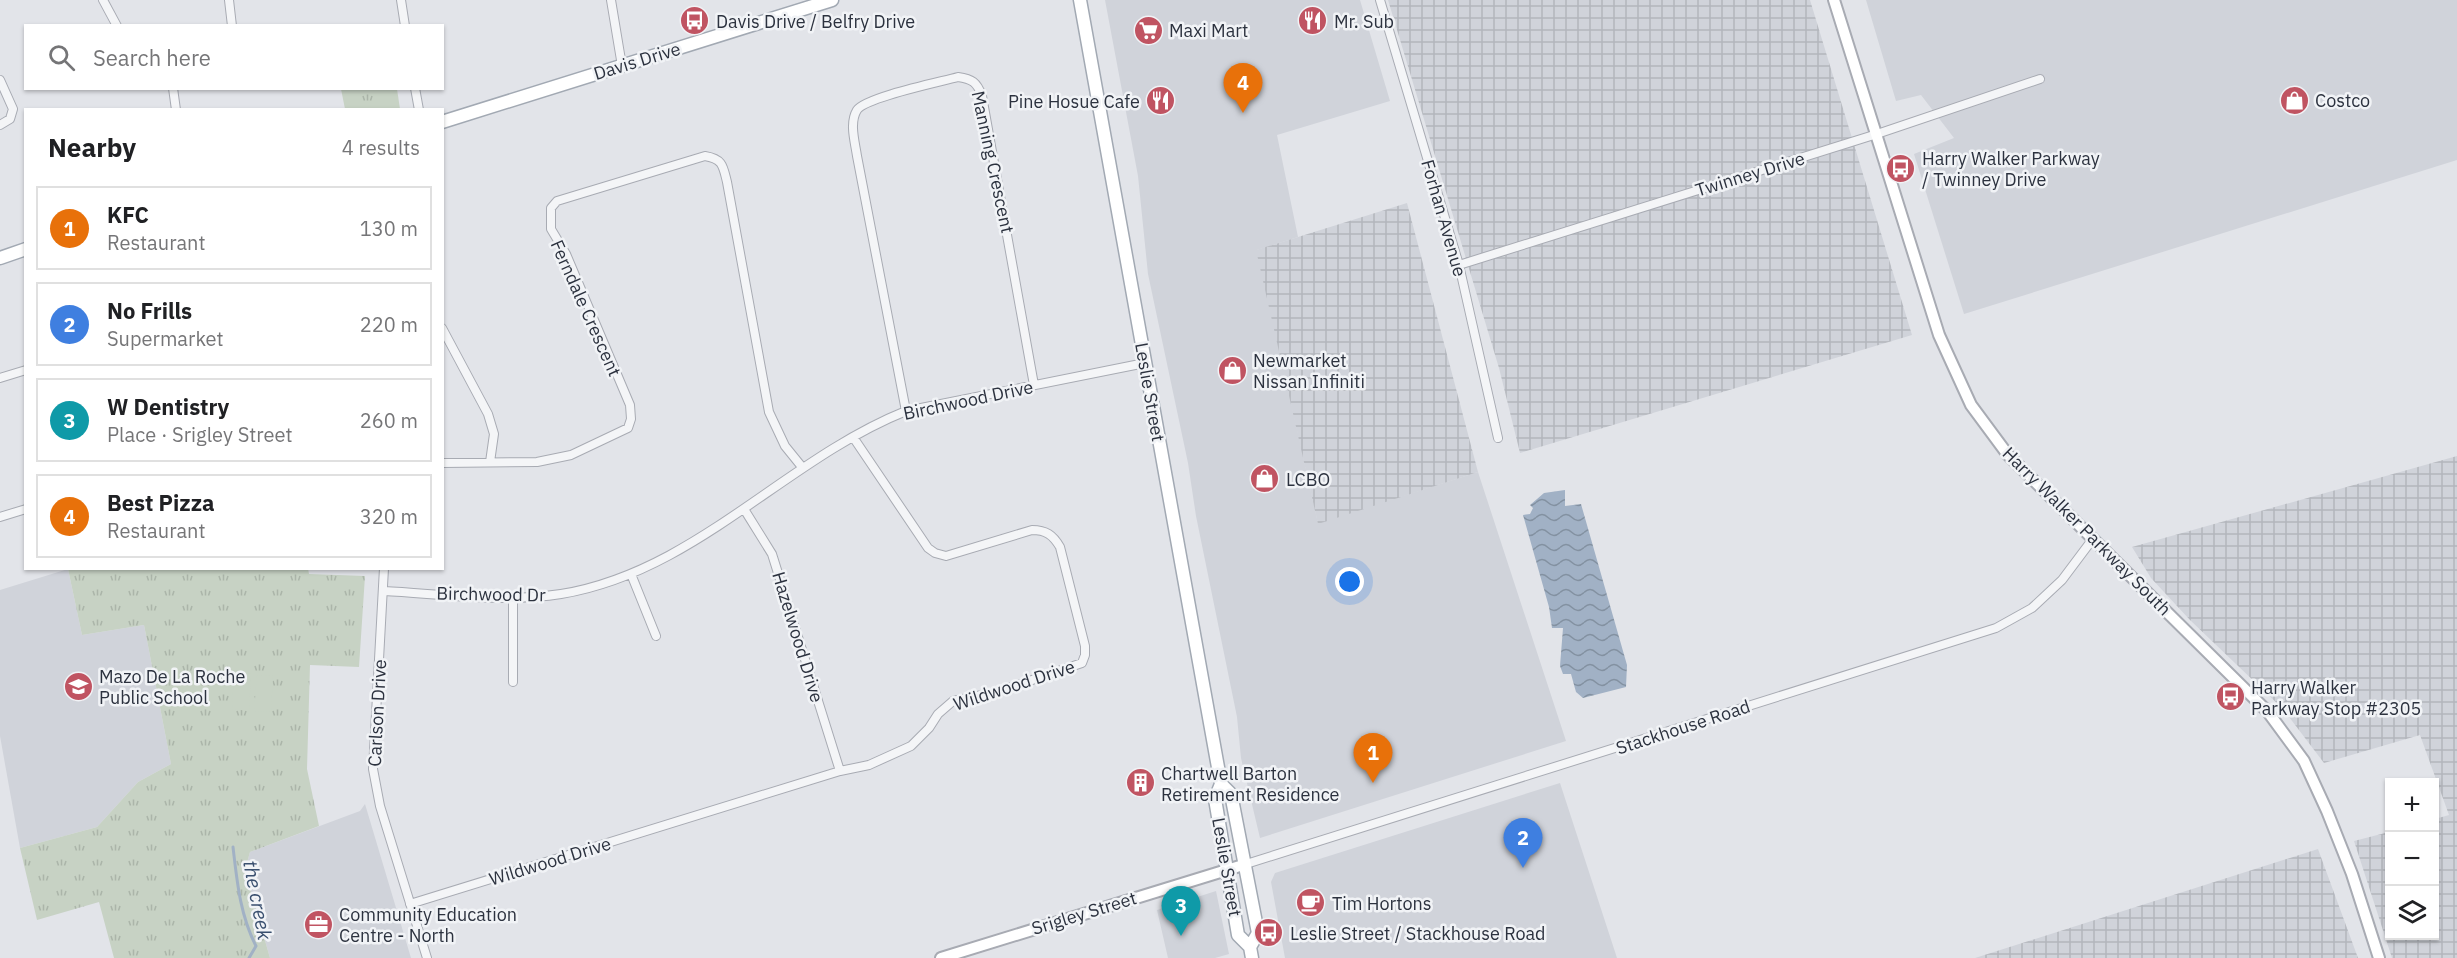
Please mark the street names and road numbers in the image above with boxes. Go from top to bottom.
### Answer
street label: Davis Drive [591,37,683,85]
street label: Manning Crescent [967,89,1019,235]
street label: Twinney Drive [1693,146,1808,202]
street label: Forhan Avenue [1416,157,1472,279]
street label: Ferndale Crescent [546,236,626,380]
street label: Leslie Street [1130,341,1170,443]
street label: Birchwood Drive [901,375,1035,425]
street label: Harry Walker Parkway South [1998,442,2176,620]
street label: Hazelwood Drive [767,569,829,705]
street label: Birchwood Dr [436,582,546,606]
street label: Wildwood Drive [950,655,1078,715]
street label: Carlson Drive [363,659,391,767]
street label: Stackhouse Road [1613,694,1753,760]
street label: Leslie Street [1207,816,1247,918]
street label: Wildwood Drive [486,832,614,890]
street label: Srigley Street [1029,886,1139,940]

